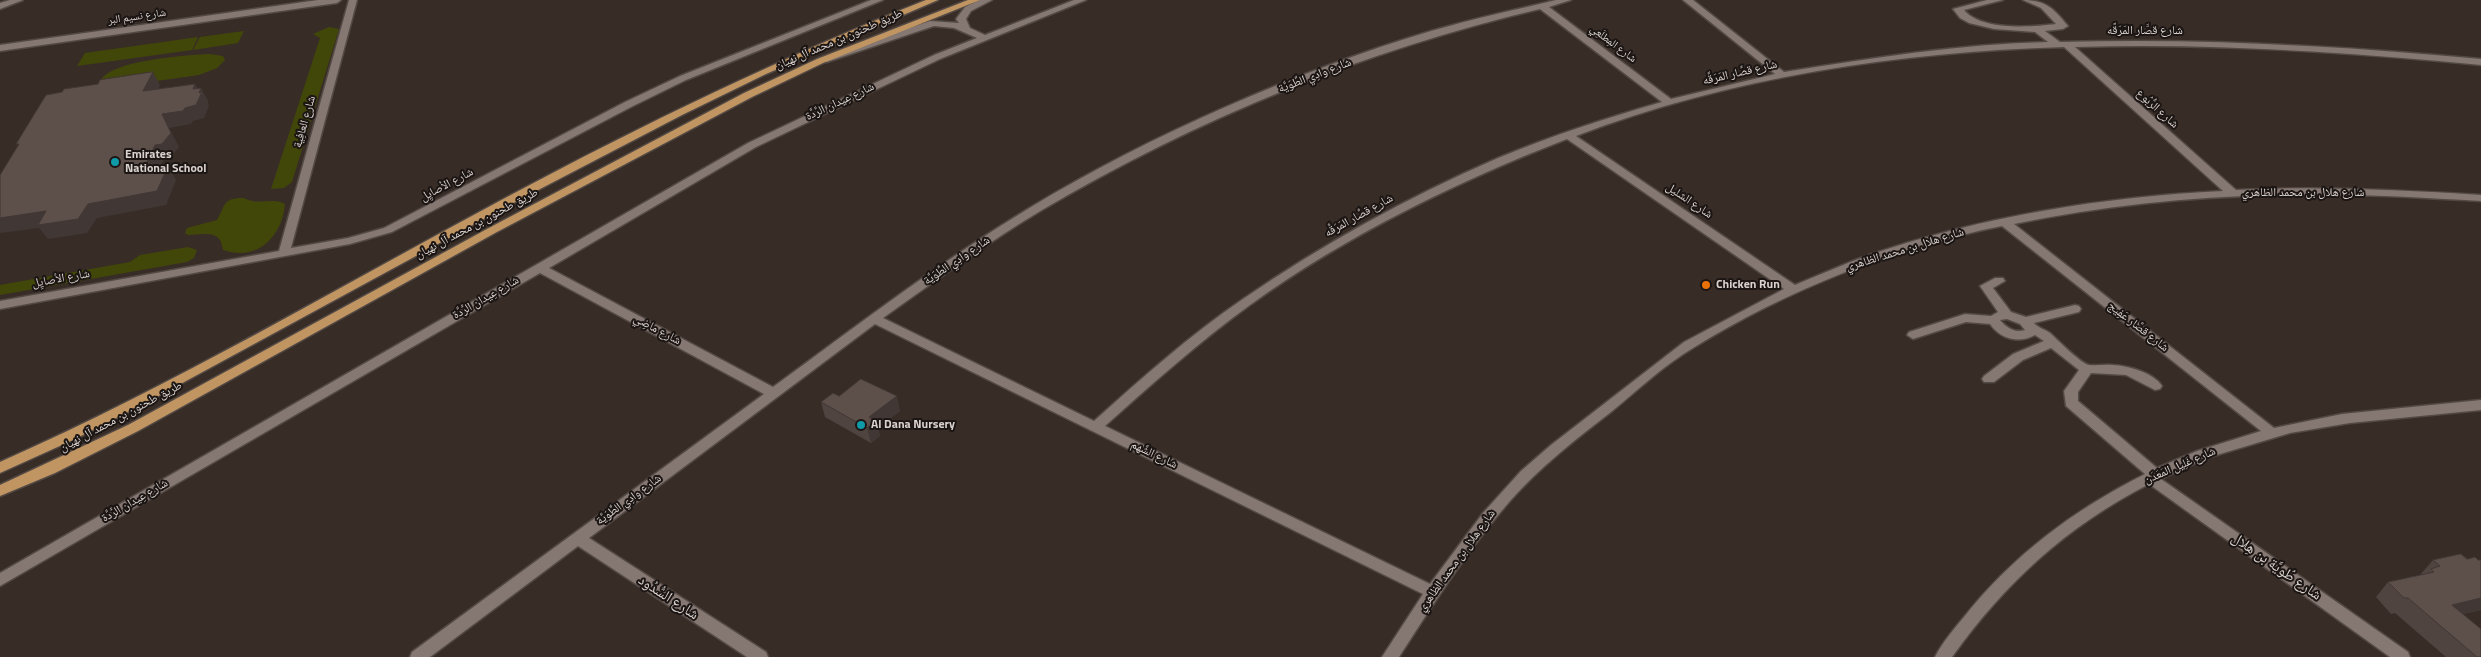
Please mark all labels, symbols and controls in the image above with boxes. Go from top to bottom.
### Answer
street label: شارع نسيم البر [107,6,167,28]
street label: طريق طحنون بن محمد آل نهيان [773,7,905,73]
street label: شارع المِطلَعِي [1587,22,1639,66]
street label: شارع قصَّار المَرَقَّه [2107,24,2183,38]
street label: شارع وادِي الطِّوَيَّة [1276,55,1354,97]
street label: شارع قصَّار المَرَقَّه [1701,57,1779,89]
street label: شارع عِيدان الرَّدَّة [803,80,877,124]
street label: شارع الرُّبُوع [2133,86,2181,132]
street label: شارع العافِية [291,94,319,150]
place label: Emirates National School [125,148,206,176]
marker: Emirates National School [109,156,121,168]
street label: شارع الأصايِل [418,165,476,205]
street label: شارع الشليل [1663,180,1715,222]
street label: طريق طحنون بن محمد آل نهيان [413,186,541,262]
street label: شارع هلال بن محمد الظاهري [2242,186,2364,200]
street label: شارع قصَّار المَرَقَّه [1322,191,1396,241]
street label: شارع هلال بن محمد الظاهري [1844,225,1966,275]
street label: شارع وادِي الطِّوَيَّة [921,233,993,289]
street label: شارع الأصايِل [31,267,91,291]
street label: شارع عِيدان الرَّدَّة [450,273,522,323]
place label: Chicken Run [1716,278,1780,292]
marker: Chicken Run [1700,279,1712,291]
street label: شارع قصَّار عَفِيج [2105,299,2171,355]
street label: شارع ماضِي [631,312,683,348]
street label: طريق طحنون بن محمد آل نهيان [57,379,185,455]
place label: Al Dana Nursery [871,418,955,432]
marker: Al Dana Nursery [855,419,867,431]
street label: شارع الشَّهم [1129,438,1179,472]
street label: شارع غَلِيل المَعَدَن [2142,444,2218,488]
street label: شارع وادِي الطِّوَيَّة [594,472,664,528]
street label: شارع عِيدان الرَّدَّة [99,476,171,526]
street label: شارع هلال بن محمد الظاهري [1415,507,1499,615]
street label: شارع طُويَّة بن هِلال [2227,529,2325,605]
street label: شارع السُّدُود [634,572,702,624]

